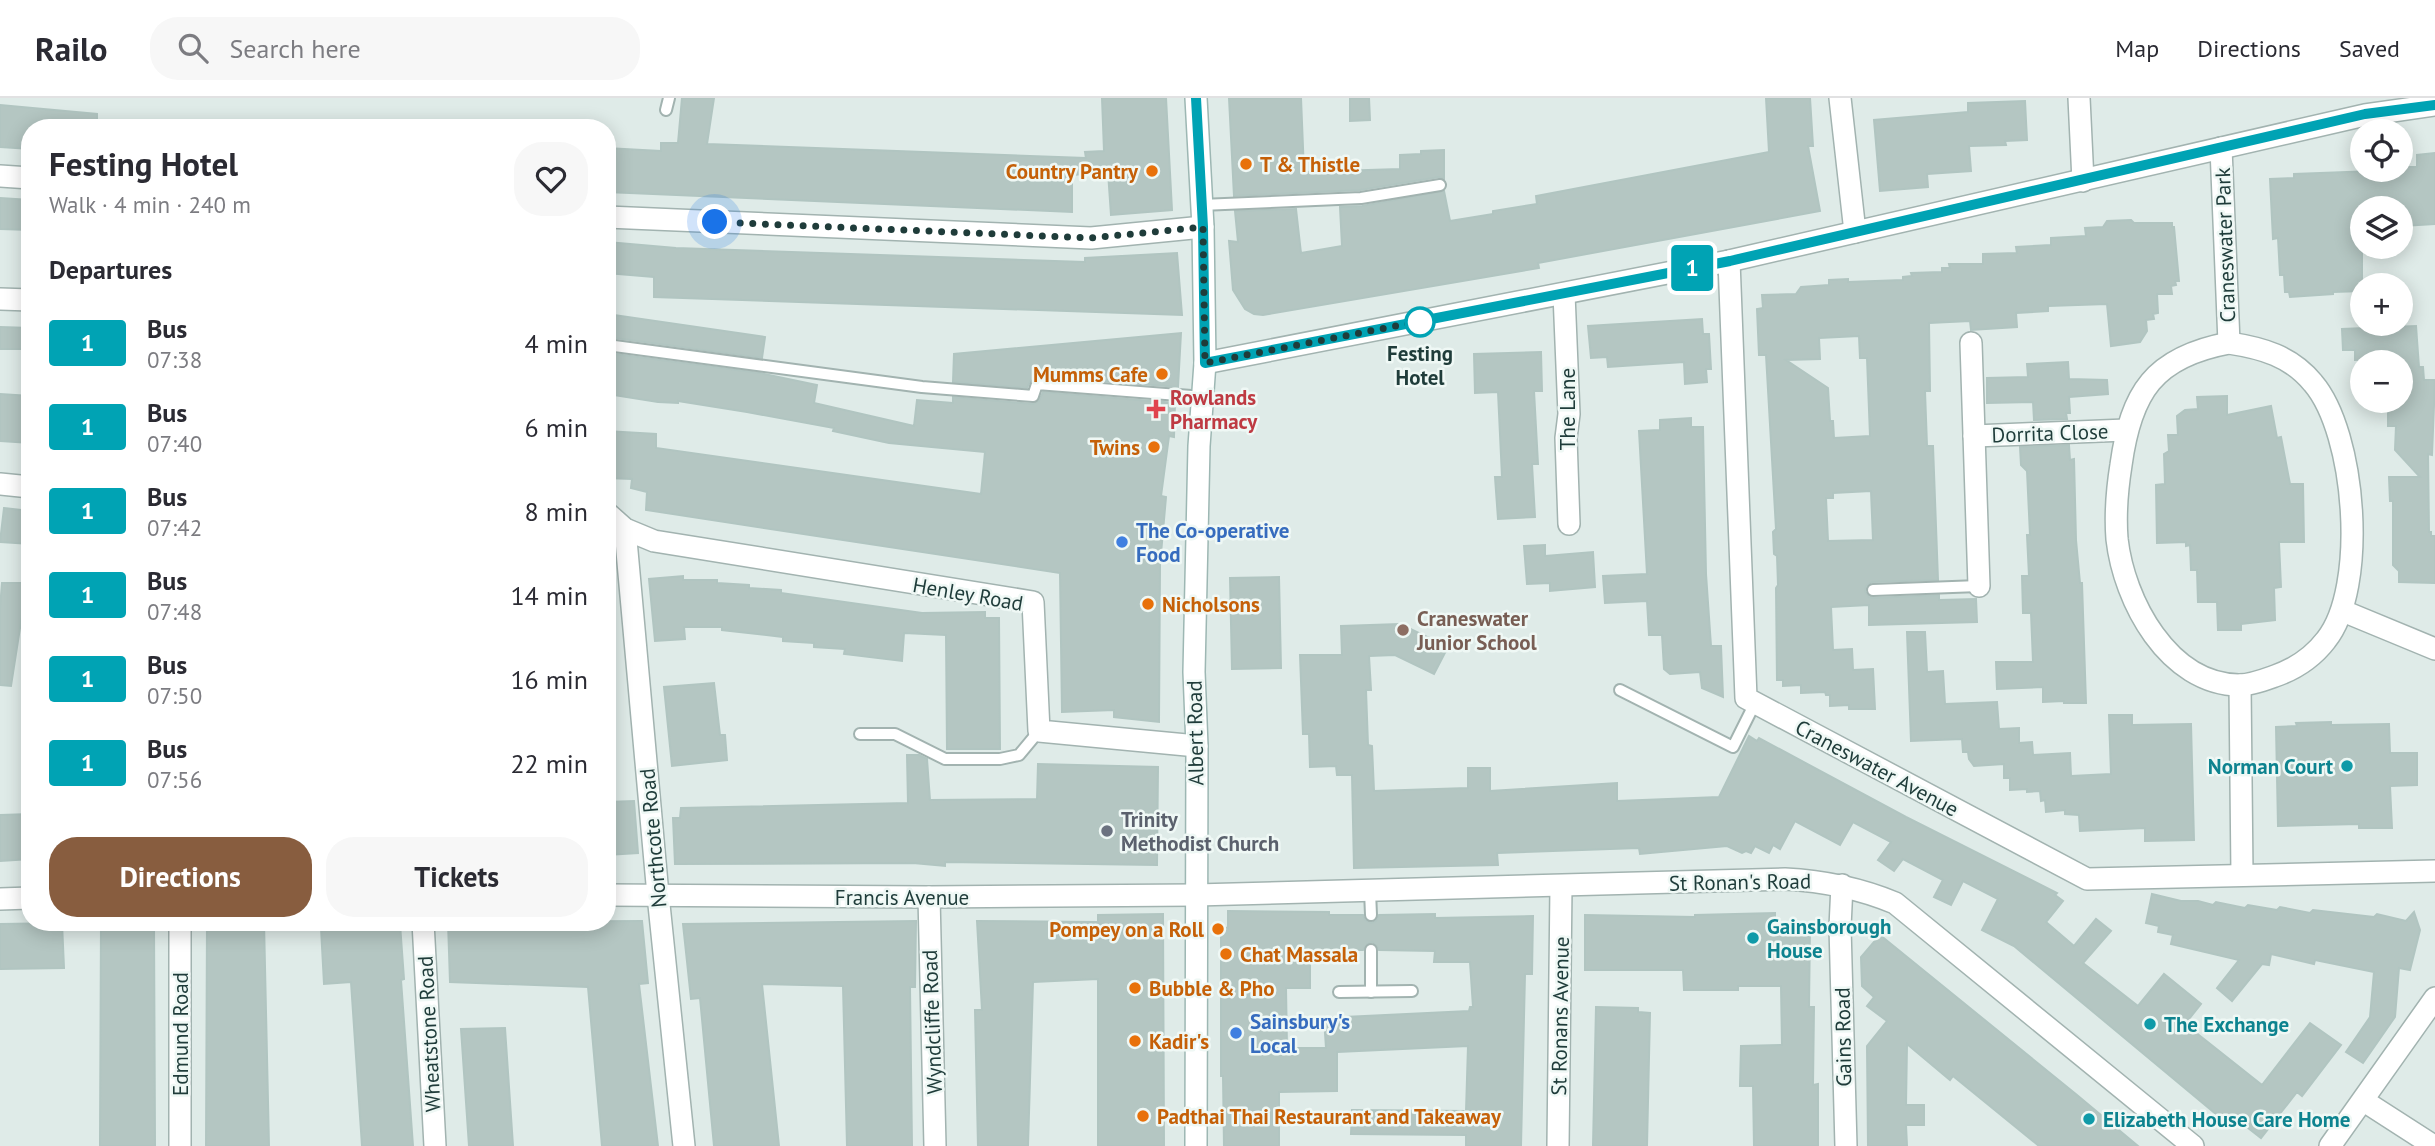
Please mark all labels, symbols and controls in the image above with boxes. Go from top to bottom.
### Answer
search box [150,17,640,80]
text: Railo [35,27,108,70]
icon: search [174,29,212,67]
text: Search here [230,32,361,65]
text: Map [2115,33,2159,64]
text: Directions [2197,33,2301,64]
text: Saved [2339,33,2400,64]
map controls [2350,119,2413,413]
button: locate [2350,119,2413,182]
text: Festing Hotel [49,142,238,185]
button: heart [514,142,588,216]
place label: T & Thistle [1260,151,1360,178]
marker: T & Thistle [1238,156,1254,172]
place label: Country Pantry [1006,158,1139,185]
marker: Country Pantry [1144,163,1160,179]
street label: Craneswater Park [2209,167,2241,323]
text: Walk · 4 min · 240 m [49,190,251,219]
button: layers [2350,196,2413,259]
your location [697,204,732,239]
line badge: 1 [1669,245,1715,291]
text: 1 [1685,252,1699,283]
text: Departures [49,253,172,286]
button: + [2350,273,2413,336]
marker: Festing Hotel [1405,307,1435,337]
text: Bus [147,312,187,345]
text: 1 [81,327,94,358]
text: 4 min [525,327,588,360]
place label: Festing Hotel [1387,340,1453,391]
text: 07:38 [147,345,202,374]
button: − [2350,350,2413,413]
place label: Mumms Cafe [1033,361,1148,388]
marker: Mumms Cafe [1154,366,1170,382]
street label: The Lane [1554,368,1581,450]
place label: Rowlands Pharmacy [1170,384,1258,435]
text: Bus [147,396,187,429]
marker: Rowlands Pharmacy [1148,401,1164,417]
text: 1 [81,411,94,442]
text: 6 min [525,411,588,444]
street label: Dorrita Close [1991,417,2109,449]
text: 07:40 [147,429,202,458]
place label: Twins [1090,434,1140,461]
marker: Twins [1146,439,1162,455]
text: Bus [147,480,187,513]
text: 1 [81,495,94,526]
text: 8 min [525,495,588,528]
text: 07:42 [147,513,202,542]
place label: The Co-operative Food [1136,517,1290,568]
marker: The Co-operative Food [1114,534,1130,550]
text: Bus [147,564,187,597]
street label: Henley Road [911,571,1025,617]
text: 1 [81,579,94,610]
text: 14 min [510,579,588,612]
place label: Nicholsons [1162,591,1260,618]
marker: Nicholsons [1140,596,1156,612]
text: 07:48 [147,597,202,626]
place label: Craneswater Junior School [1416,605,1538,656]
marker: Craneswater Junior School [1395,622,1411,638]
text: Bus [147,648,187,681]
text: 1 [81,663,94,694]
text: 16 min [510,663,588,696]
street label: Albert Road [1181,680,1209,786]
text: 07:50 [147,681,202,710]
street label: Craneswater Avenue [1791,714,1963,822]
text: Bus [147,732,187,765]
text: 1 [81,747,94,778]
text: 22 min [510,747,588,780]
place label: Norman Court [2208,753,2334,780]
marker: Norman Court [2339,758,2355,774]
text: 07:56 [147,765,202,794]
street label: Northcote Road [633,767,673,909]
place label: Trinity Methodist Church [1121,806,1279,857]
marker: Trinity Methodist Church [1099,823,1115,839]
button: Directions [49,837,312,917]
button: Tickets [326,837,588,917]
street label: St Ronan's Road [1669,867,1811,897]
street label: Francis Avenue [835,884,969,911]
place label: Gainsborough House [1767,913,1891,964]
place label: Pompey on a Roll [1049,916,1205,943]
marker: Pompey on a Roll [1210,921,1226,937]
marker: Gainsborough House [1745,930,1761,946]
street label: St Ronans Avenue [1545,936,1575,1096]
place label: Chat Massala [1240,941,1358,968]
marker: Chat Massala [1218,946,1234,962]
street label: Wyndcliffe Road [916,949,948,1095]
street label: Wheatstone Road [411,955,447,1113]
street label: Edmund Road [167,972,194,1096]
place label: Bubble & Pho [1149,975,1275,1002]
marker: Bubble & Pho [1127,980,1143,996]
street label: Gains Road [1829,987,1857,1087]
place label: Sainsbury's Local [1250,1008,1350,1059]
place label: The Exchange [2164,1011,2289,1038]
marker: The Exchange [2142,1016,2158,1032]
marker: Sainsbury's Local [1228,1025,1244,1041]
place label: Kadir's [1149,1028,1209,1055]
marker: Kadir's [1127,1033,1143,1049]
place label: Padthai Thai Restaurant and Takeaway [1157,1103,1502,1130]
place label: Elizabeth House Care Home [2103,1106,2350,1133]
marker: Padthai Thai Restaurant and Takeaway [1135,1108,1151,1124]
marker: Elizabeth House Care Home [2081,1111,2097,1127]

